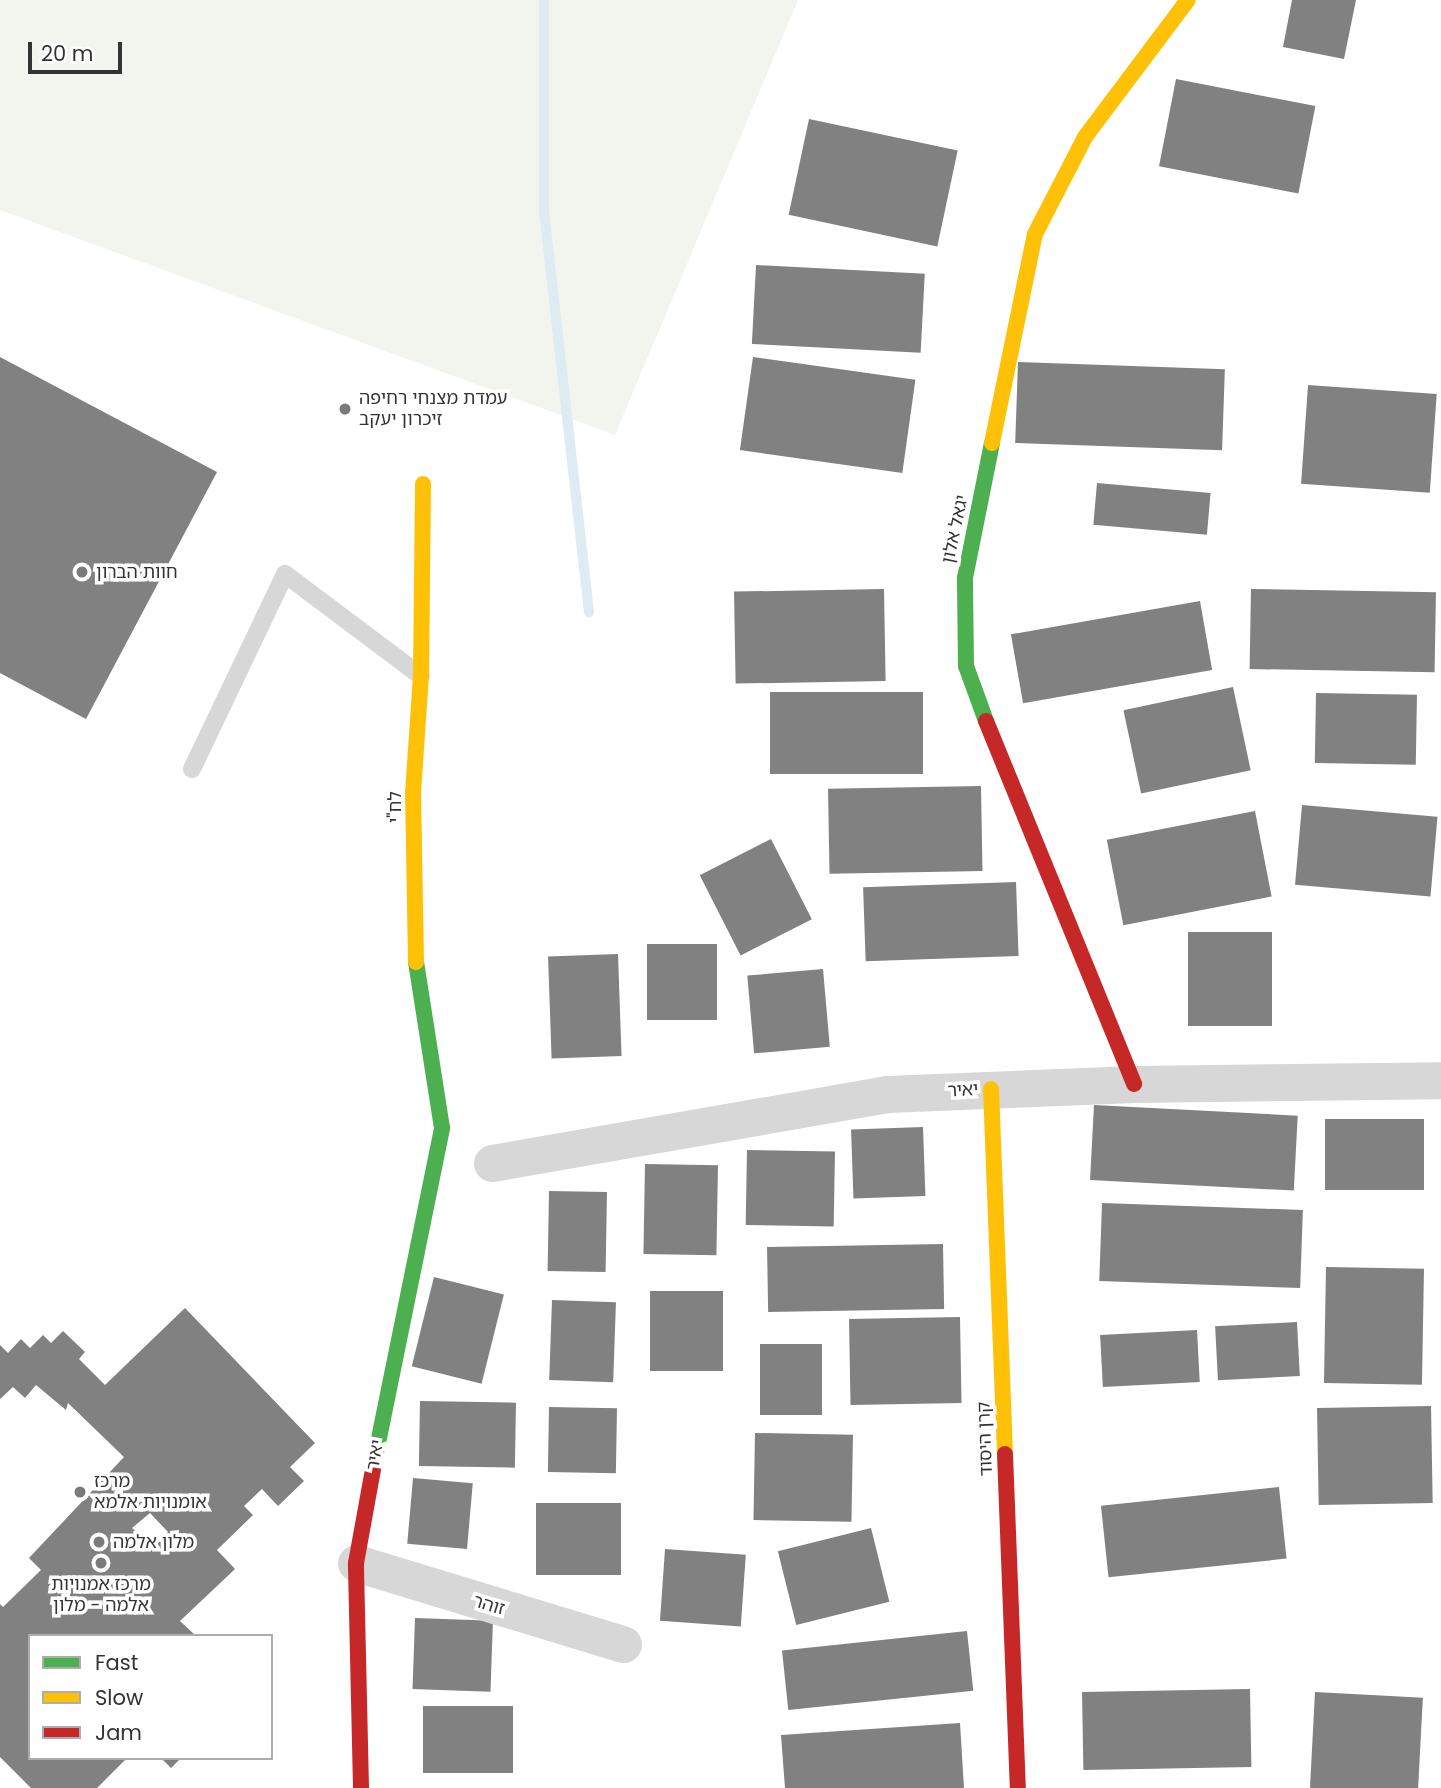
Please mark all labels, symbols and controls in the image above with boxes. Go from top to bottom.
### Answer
scale bar [32,28,126,72]
text: 20 m [41,39,94,68]
place label: עמדת מצנחי רחיפה זיכרון יעקב [359,388,508,430]
marker: עמדת מצנחי רחיפה זיכרון יעקב [337,401,353,417]
street label: יגאל אלון [937,493,973,565]
place label: חוות הברון [96,561,178,583]
marker: חוות הברון [74,564,90,580]
street label: לח"י [384,791,406,823]
street label: יאיר [947,1078,979,1102]
street label: קרן היסוד [973,1401,997,1477]
street label: יאיר [362,1438,388,1472]
place label: מרכז אומנויות אלמא [94,1471,207,1514]
marker: מרכז אומנויות אלמא [72,1484,88,1500]
place label: מלון אלמה [113,1531,194,1553]
marker: מלון אלמה [91,1534,107,1550]
marker: מרכז אמנויות אלמה - מלון [93,1555,109,1571]
place label: מרכז אמנויות אלמה - מלון [51,1574,151,1616]
street label: זוהר [471,1590,507,1620]
legend [28,1634,273,1760]
text: Fast [95,1648,138,1677]
text: Slow [95,1683,143,1712]
text: Jam [95,1718,142,1747]

